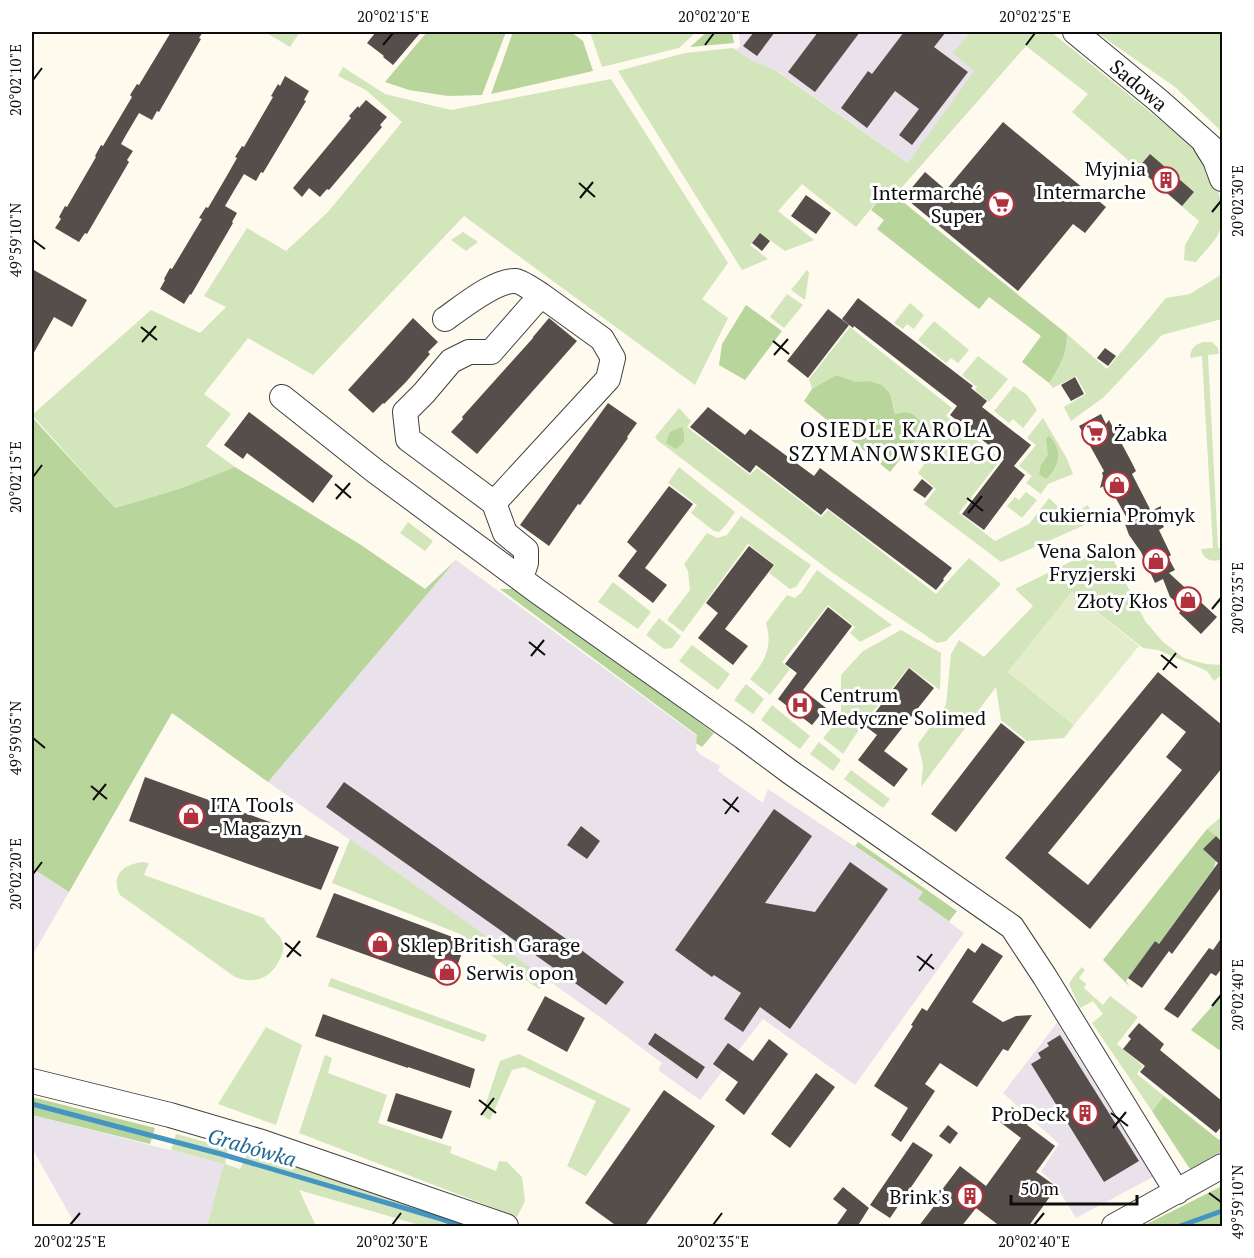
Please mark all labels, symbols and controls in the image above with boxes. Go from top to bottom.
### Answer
text: 20°02'15"E [357,6,429,26]
text: 20°02'20"E [678,6,750,26]
text: 20°02'25"E [999,6,1071,26]
text: 20°02'10"E [5,44,25,116]
street label: Sadowa [1105,53,1173,117]
place label: Myjnia Intermarche [1036,155,1146,205]
building icon: Myjnia Intermarche [1151,165,1181,195]
text: 20°02'30"E [1227,165,1247,237]
place label: Intermarché Super [872,179,982,229]
supermarket icon: Intermarché Super [986,189,1016,219]
text: 49°59'10"N [5,203,25,277]
district label: OSIEDLE KAROLA SZYMANOWSKIEGO [789,415,1003,467]
supermarket icon: Żabka [1080,418,1110,448]
place label: Żabka [1114,420,1168,447]
text: 20°02'15"E [5,441,25,513]
shop icon: cukiernia Promyk [1102,470,1132,500]
place label: cukiernia Promyk [1039,501,1196,528]
place label: Vena Salon Fryzjerski [1037,537,1136,587]
shop icon: Vena Salon Fryzjerski [1141,546,1171,576]
text: 20°02'35"E [1227,562,1247,634]
shop icon: Złoty Kłos [1173,585,1203,615]
place label: Złoty Kłos [1077,587,1168,614]
place label: Centrum Medyczne Solimed [820,681,986,731]
hospital icon: Centrum Medyczne Solimed [785,690,815,720]
text: 49°59'05"N [5,701,25,775]
place label: ITA Tools - Magazyn [210,791,302,841]
shop icon: ITA Tools - Magazyn [176,801,206,831]
text: 20°02'20"E [5,838,25,910]
shop icon: Sklep British Garage [365,929,395,959]
place label: Sklep British Garage [400,931,580,958]
shop icon: Serwis opon [432,957,462,987]
place label: Serwis opon [466,959,574,986]
text: 20°02'40"E [1227,959,1247,1031]
building icon: ProDeck [1070,1098,1100,1128]
place label: ProDeck [992,1100,1067,1127]
water label: Grabówka [204,1121,300,1173]
text: 49°59'10"N [1227,1165,1247,1239]
scale bar [1011,1168,1137,1206]
text: 50 m [1020,1176,1060,1200]
building icon: Brink's [955,1181,985,1211]
place label: Brink's [889,1183,950,1210]
text: 20°02'25"E [34,1231,106,1251]
text: 20°02'30"E [356,1231,428,1251]
text: 20°02'35"E [677,1231,749,1251]
text: 20°02'40"E [998,1231,1070,1251]

